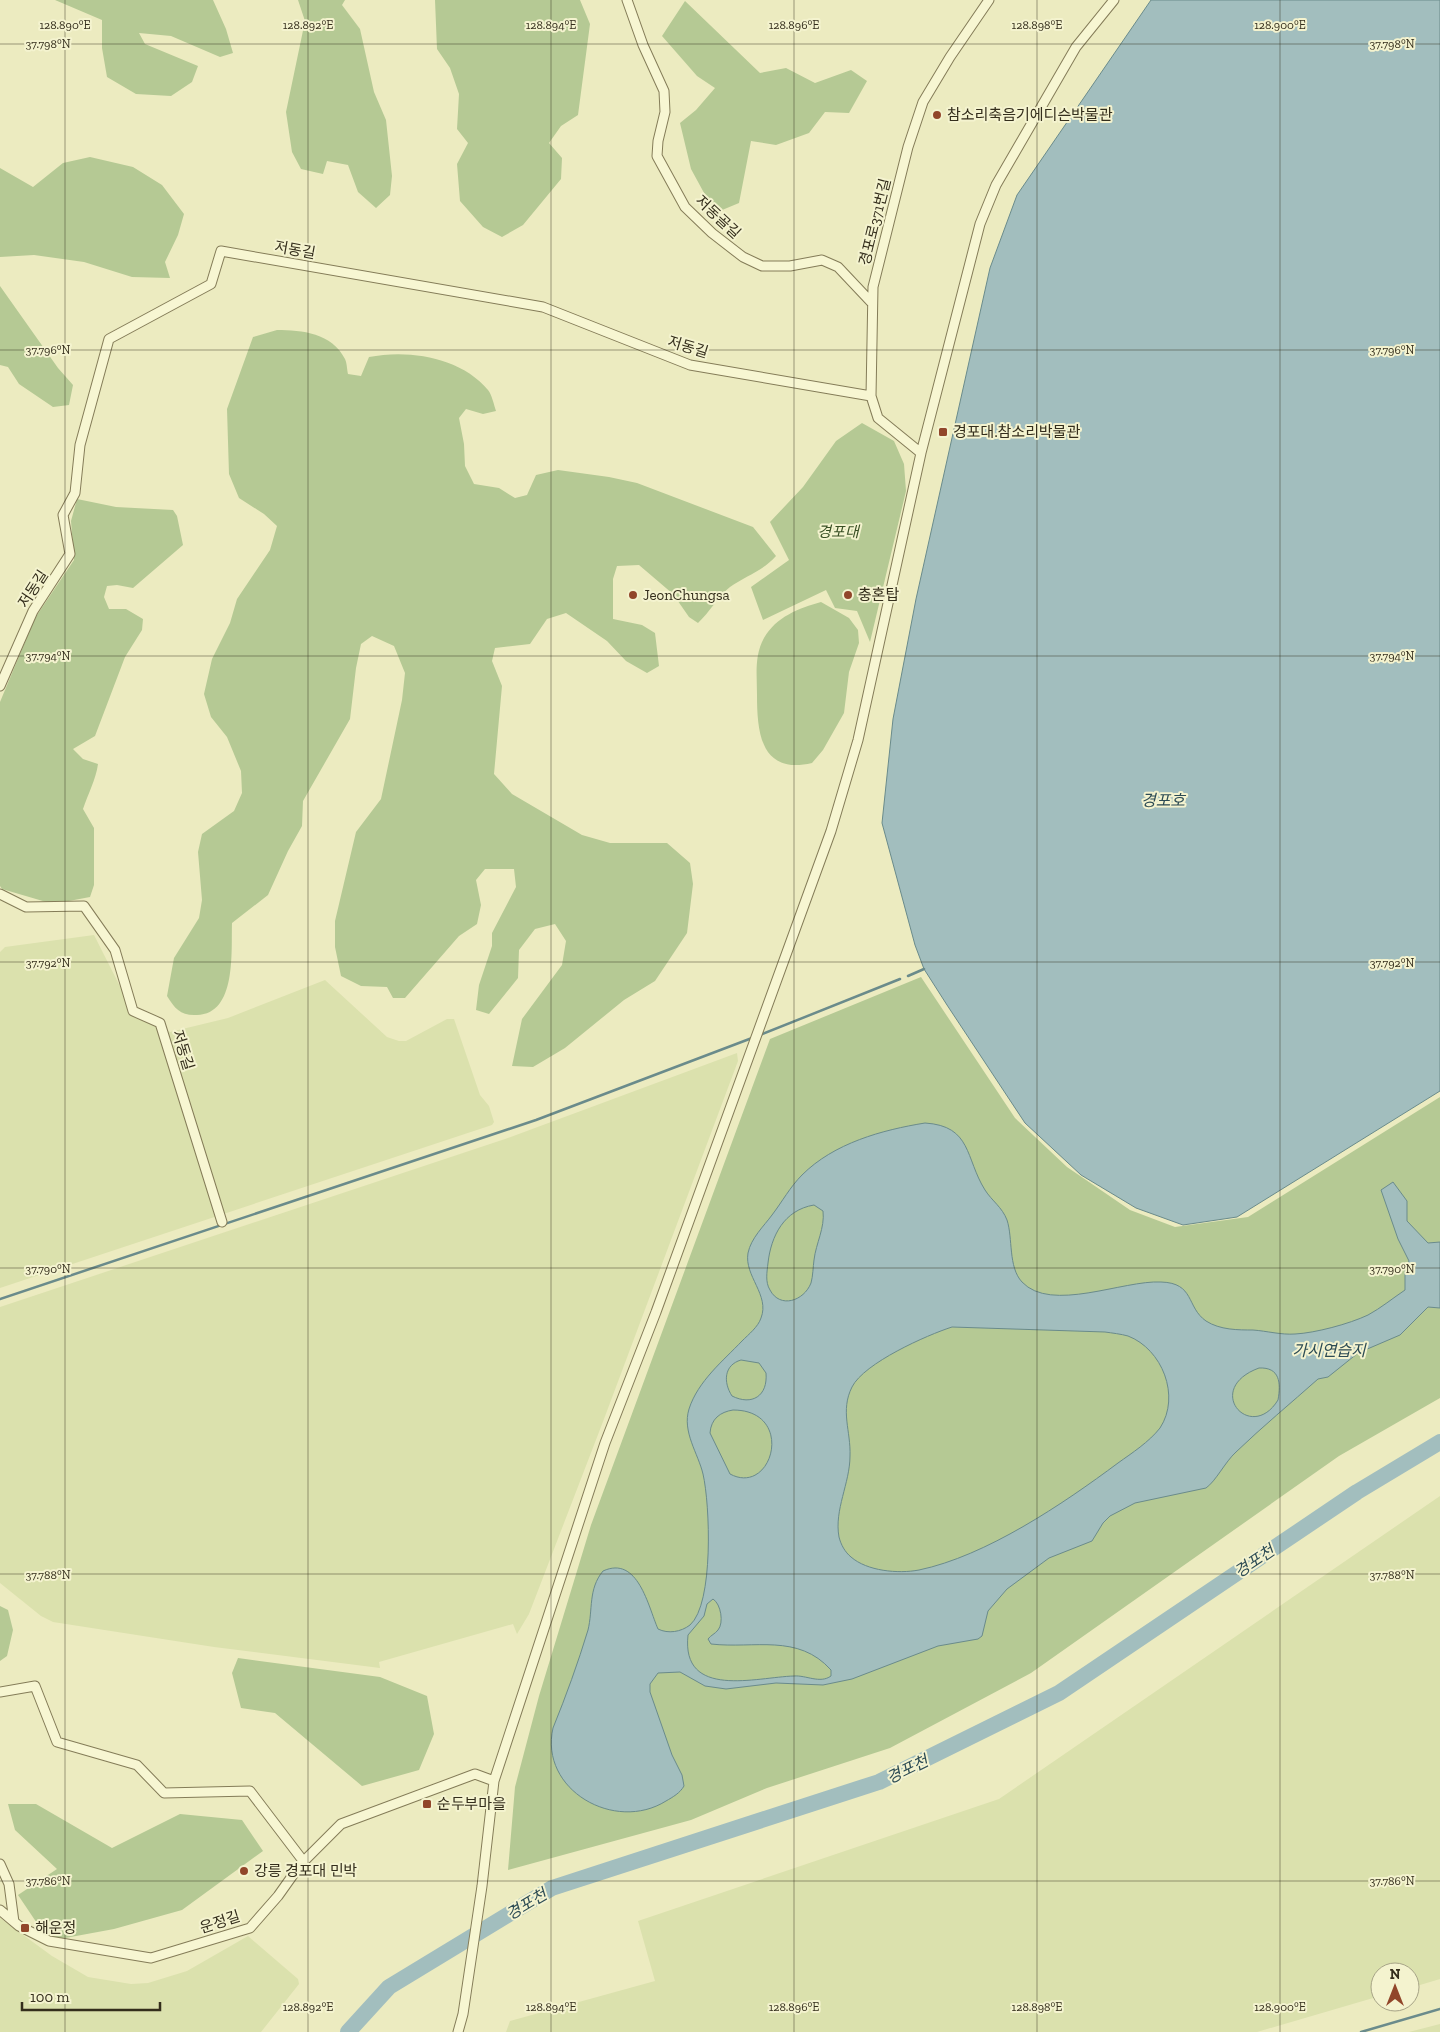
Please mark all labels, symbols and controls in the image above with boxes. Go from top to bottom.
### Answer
text: 128.890°E [39,18,91,32]
text: 128.892°E [283,18,333,32]
text: 128.894°E [526,18,576,32]
text: 128.896°E [769,18,819,32]
text: 128.898°E [1012,18,1062,32]
text: 128.900°E [1254,18,1306,32]
text: 37.798°N [25,37,71,51]
text: 37.798°N [1369,37,1415,51]
place label: 참소리축음기에디슨박물관 [947,106,1113,124]
marker: 참소리축음기에디슨박물관 [931,109,943,121]
street label: 경포로371번길 [855,177,895,267]
street label: 저동골길 [692,192,744,242]
street label: 저동길 [273,238,317,262]
street label: 저동길 [666,332,710,362]
text: 37.796°N [26,343,71,357]
text: 37.796°N [1370,343,1415,357]
place label: 경포대.참소리박물관 [953,423,1081,441]
marker: 경포대.참소리박물관 [937,426,949,438]
park label: 경포대 [817,523,861,541]
street label: 저동길 [14,567,52,611]
place label: JeonChungsa [643,586,730,604]
place label: 충혼탑 [858,586,900,604]
marker: JeonChungsa [627,589,639,601]
marker: 충혼탑 [842,589,854,601]
text: 37.794°N [26,649,71,663]
text: 37.794°N [1370,649,1415,663]
water label: 경포호 [1141,791,1186,810]
text: 37.792°N [26,956,71,970]
text: 37.792°N [1370,956,1415,970]
street label: 저동길 [168,1028,198,1072]
text: 37.790°N [25,1262,71,1276]
text: 37.790°N [1369,1262,1415,1276]
water label: 가시연습지 [1292,1341,1367,1360]
water label: 경포천 [1231,1540,1280,1582]
text: 37.788°N [25,1568,71,1582]
text: 37.788°N [1369,1568,1415,1582]
water label: 경포천 [883,1750,933,1788]
place label: 순두부마을 [437,1795,506,1813]
marker: 순두부마을 [421,1798,433,1810]
place label: 강릉 경포대 민박 [254,1862,358,1880]
marker: 강릉 경포대 민박 [238,1865,250,1877]
text: 37.786°N [25,1874,71,1888]
text: 37.786°N [1369,1874,1415,1888]
water label: 경포천 [502,1884,552,1924]
street label: 운정길 [198,1907,242,1937]
place label: 해운정 [35,1919,76,1937]
marker: 해운정 [19,1922,31,1934]
north arrow [1370,1962,1420,2012]
text: N [1390,1966,1401,1983]
scale bar [22,1980,160,2012]
text: 100 m [30,1988,69,2006]
text: 128.892°E [283,2000,333,2014]
text: 128.894°E [526,2000,576,2014]
text: 128.896°E [769,2000,819,2014]
text: 128.898°E [1012,2000,1062,2014]
text: 128.900°E [1254,2000,1306,2014]

